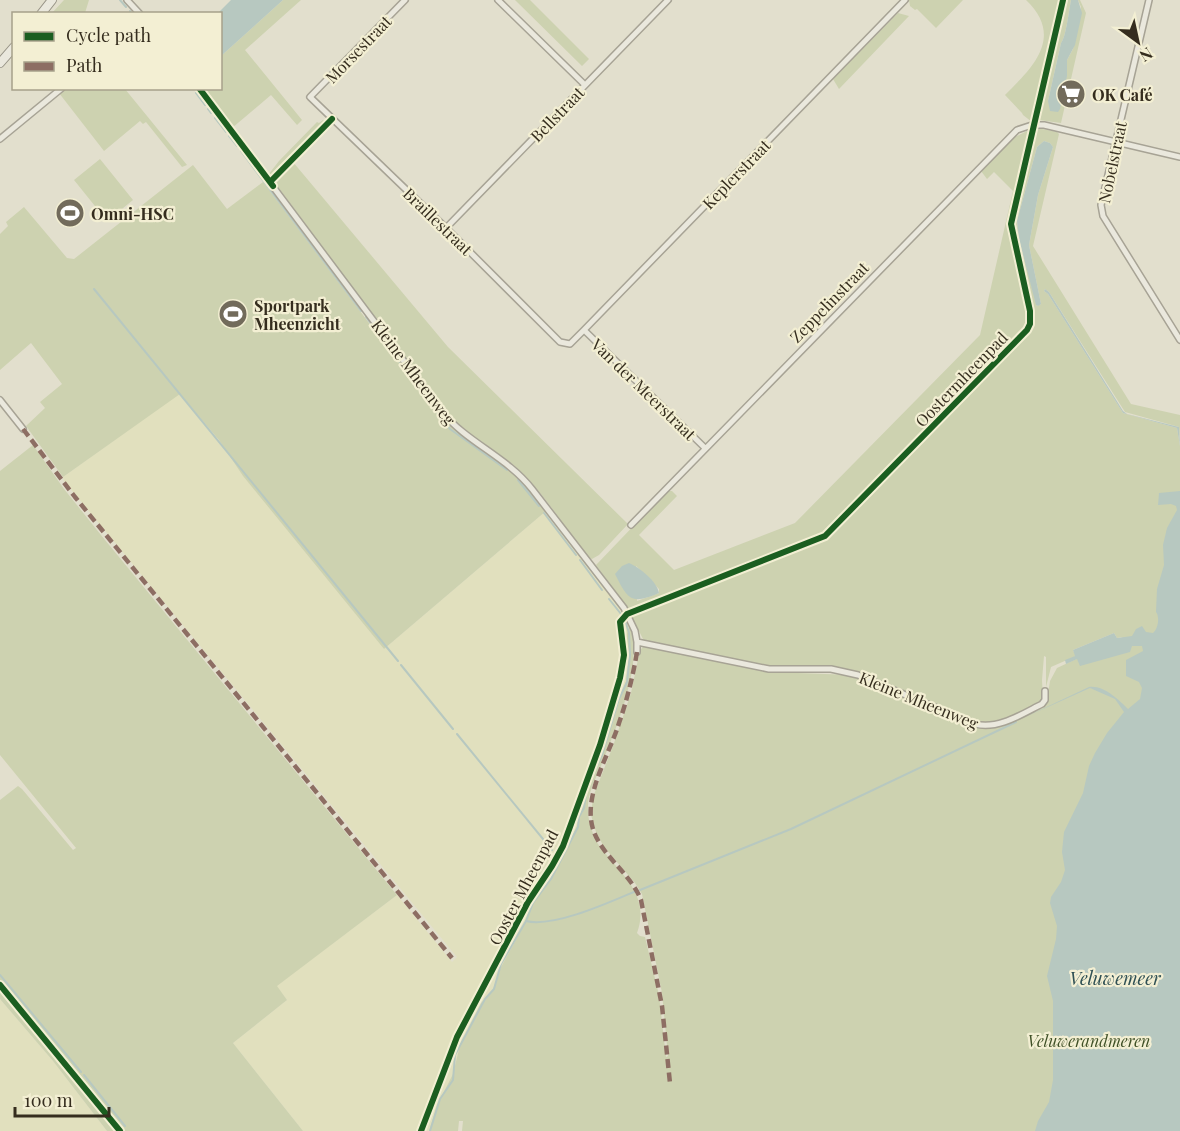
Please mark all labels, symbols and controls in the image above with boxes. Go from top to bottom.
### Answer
street label: Morsestraat [320,10,396,87]
legend [12,12,222,90]
north arrow [1108,12,1168,72]
text: Cycle path [66,23,151,47]
text: N [1136,43,1157,67]
text: Path [66,53,103,77]
supermarket icon: OK Café [1055,78,1087,110]
street label: Bellstraat [526,82,589,146]
place label: OK Café [1092,84,1153,105]
street label: Nobelstraat [1093,119,1131,205]
street label: Keplerstraat [698,134,775,213]
street label: Braillestraat [399,183,477,259]
sports icon: Omni-HSC [54,197,86,229]
place label: Omni-HSC [91,203,174,224]
street label: Zeppelinstraat [785,257,873,347]
place label: Sportpark Mheenzicht [254,295,341,334]
sports icon: Sportpark Mheenzicht [217,298,249,330]
street label: Kleine Mheenweg [367,315,461,429]
street label: Oostermheenpad [910,327,1012,431]
street label: Van der Meerstraat [587,333,701,444]
street label: Kleine Mheenweg [856,666,982,734]
street label: Ooster Mheenpad [484,826,562,948]
water label: Veluwemeer [1069,966,1162,990]
park label: Veluwerandmeren [1028,1030,1150,1051]
scale bar [15,1080,110,1118]
text: 100 m [24,1088,73,1112]

